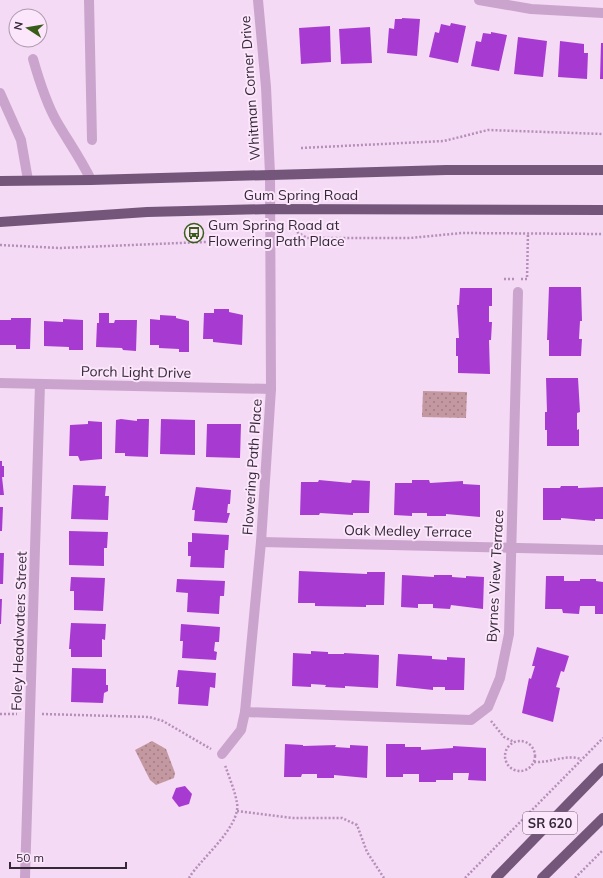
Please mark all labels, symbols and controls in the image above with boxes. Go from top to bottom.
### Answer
north arrow [8,8,48,48]
street label: Whitman Corner Drive [236,15,264,161]
text: N [11,20,26,31]
street label: Gum Spring Road [244,186,358,204]
place label: Gum Spring Road at Flowering Path Place [208,216,345,250]
bus stop icon: Gum Spring Road at Flowering Path Place [183,222,205,244]
street label: Porch Light Drive [81,362,191,382]
street label: Flowering Path Place [238,398,266,536]
street label: Byrnes View Terrace [483,509,507,643]
street label: Oak Medley Terrace [344,521,472,541]
street label: Foley Headwaters Street [7,551,31,711]
road number: SR 620 [523,812,577,834]
scale bar [10,844,126,870]
text: 50 m [16,850,44,865]

